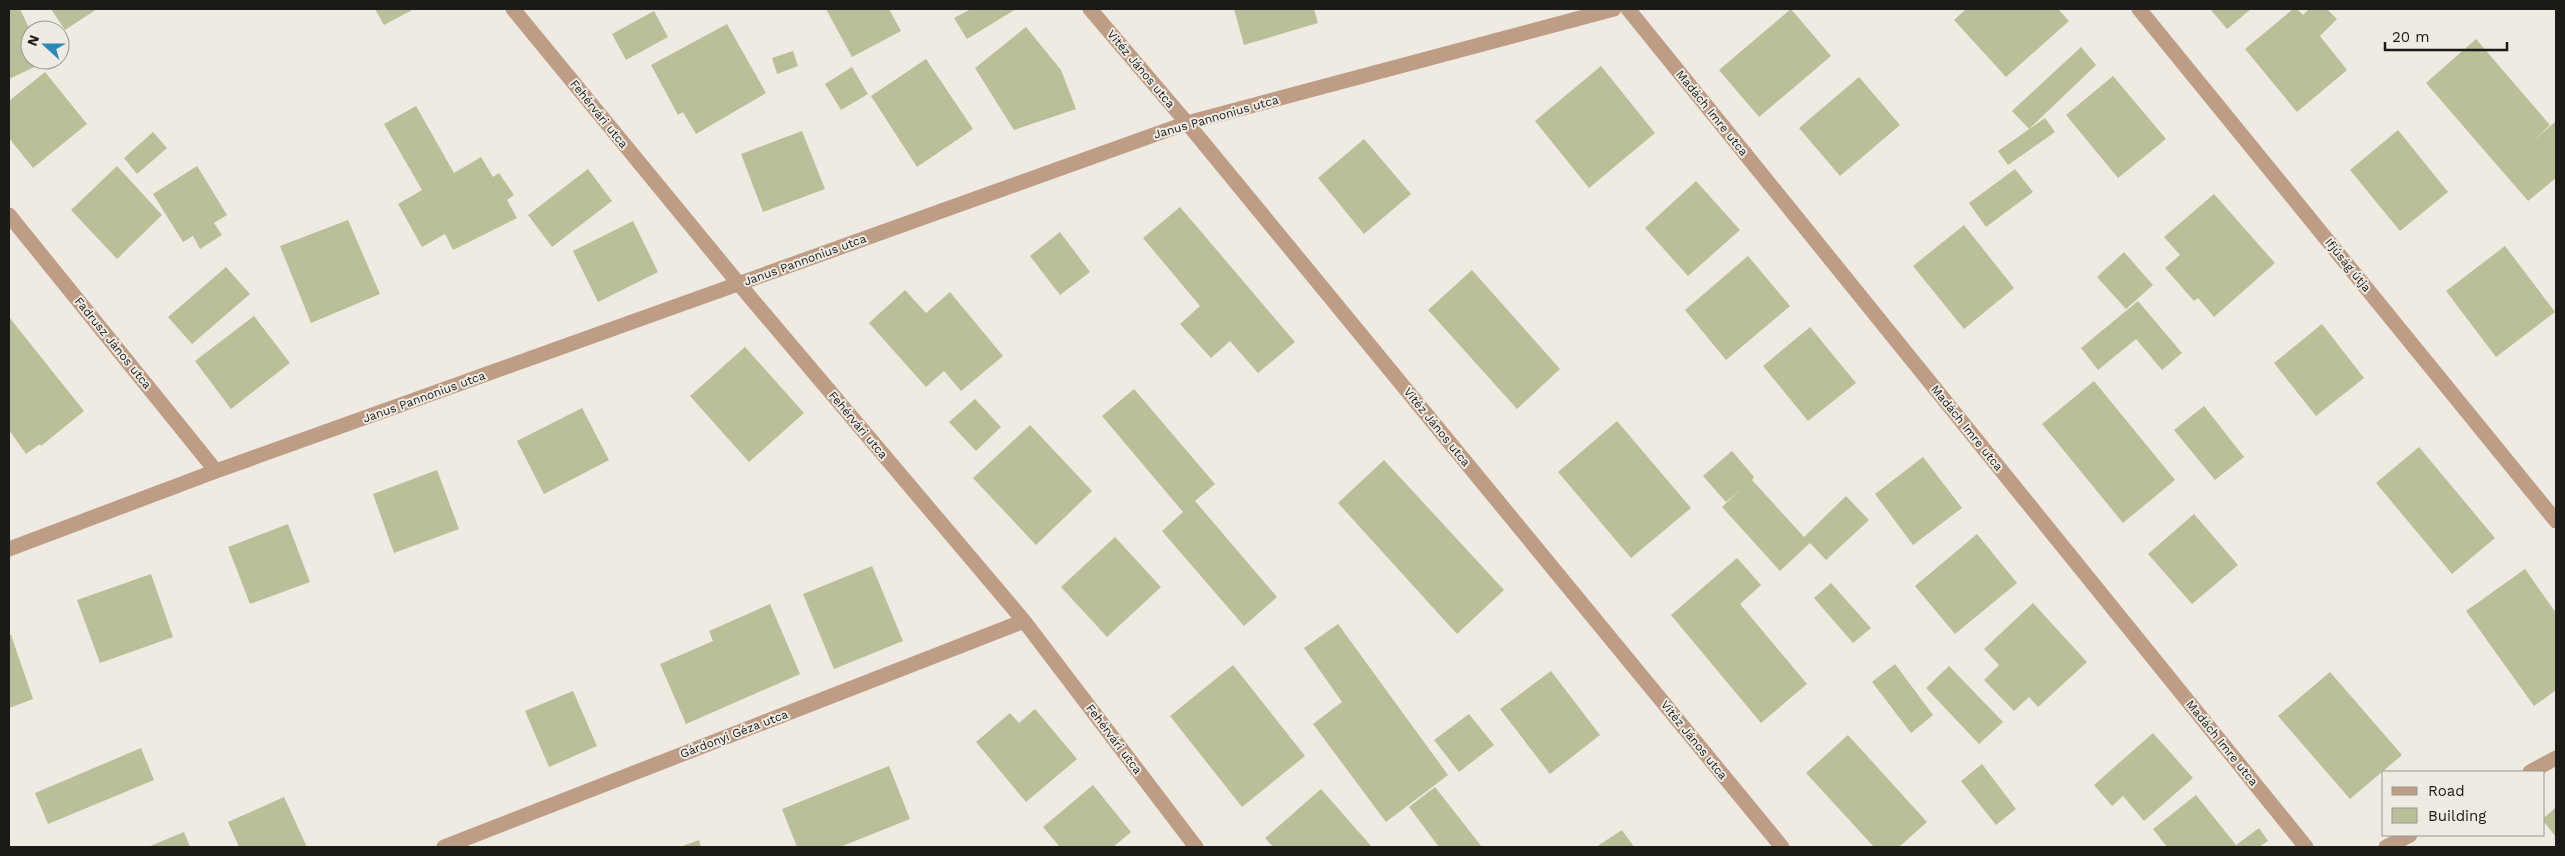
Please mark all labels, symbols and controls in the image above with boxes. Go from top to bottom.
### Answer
north arrow [20,20,70,70]
scale bar [2385,20,2508,52]
street label: Vitéz János utca [1104,27,1178,111]
text: 20 m [2392,28,2430,46]
text: N [24,33,42,48]
street label: Madách Imre utca [1673,67,1751,159]
street label: Fehérvári utca [567,77,631,151]
street label: Janus Pannonius utca [1152,92,1280,142]
street label: Janus Pannonius utca [742,231,868,289]
street label: Ifjúság útja [2322,235,2374,295]
street label: Fadrusz János utca [72,294,155,392]
street label: Janus Pannonius utca [361,368,487,426]
street label: Madách Imre utca [1928,382,2006,474]
street label: Vitéz János utca [1401,385,1473,469]
street label: Fehérvári utca [826,388,890,462]
street label: Madách Imre utca [2183,697,2261,789]
street label: Vitéz János utca [1658,698,1730,782]
street label: Fehérvári utca [1083,701,1145,777]
street label: Gárdonyi Géza utca [678,707,790,761]
legend [2382,771,2545,836]
text: Road [2428,782,2465,800]
text: Building [2428,807,2486,825]

